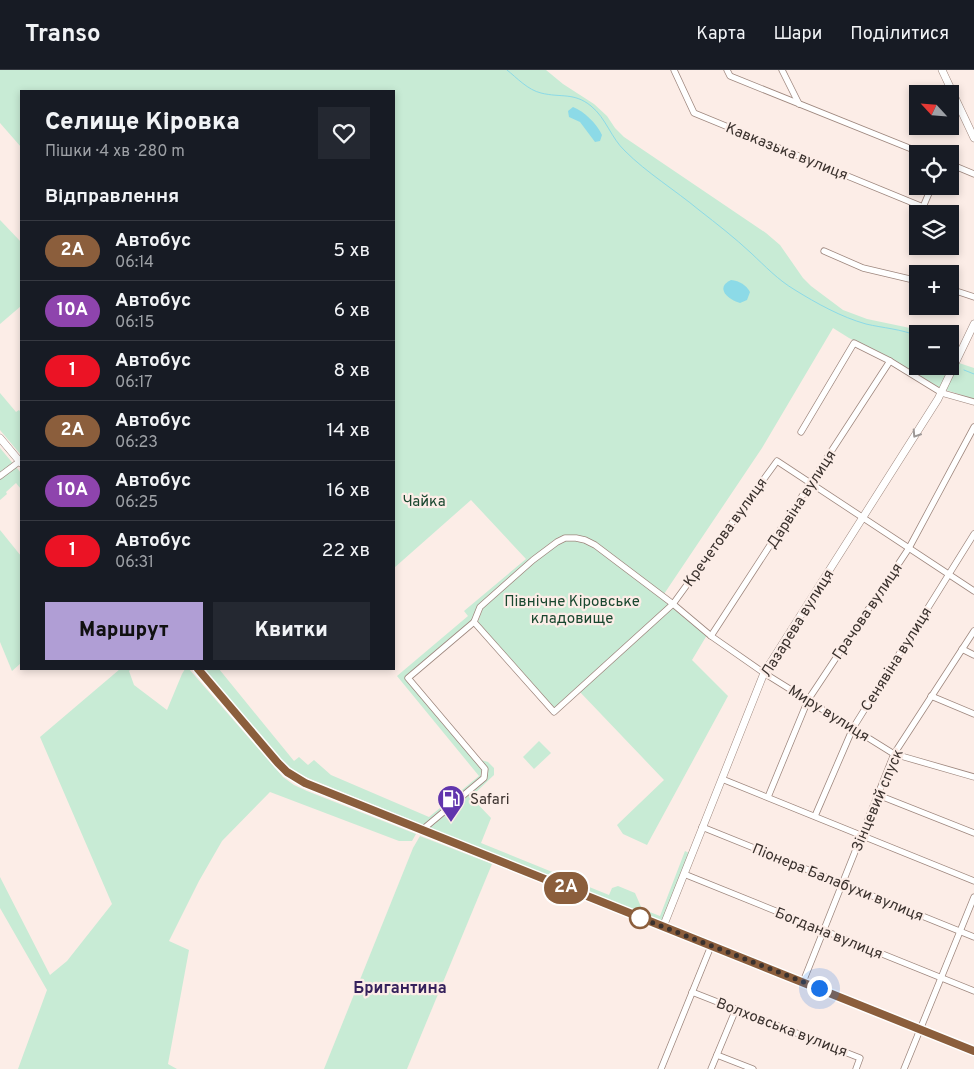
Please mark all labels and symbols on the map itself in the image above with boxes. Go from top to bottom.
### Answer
north arrow [909,85,959,135]
street label: Кавказька вулиця [723,119,850,186]
one-way arrow [913,428,923,437]
street label: Дарвіна вулиця [763,447,841,553]
street label: Кречетова вулиця [680,475,772,591]
park label: Чайка [402,493,446,512]
street label: Грачова вулиця [829,560,908,664]
street label: Лазарева вулиця [757,566,839,681]
park label: Північне Кіровське кладовище [504,593,640,629]
street label: Сенявіна вулиця [858,604,937,715]
street label: Миру вулиця [784,682,872,747]
street label: Зінцевий спуск [848,746,909,855]
fuel station icon: Safari [436,784,466,823]
place label: Safari [470,791,509,810]
street label: Піонера Балабухи вулиця [749,840,926,927]
line badge: 2А [544,872,588,904]
street label: Богдана вулиця [772,904,885,965]
unlabelled marker [629,907,651,929]
your location [807,976,832,1001]
district label: Бригантина [353,979,447,999]
street label: Волховська вулиця [713,995,850,1062]

